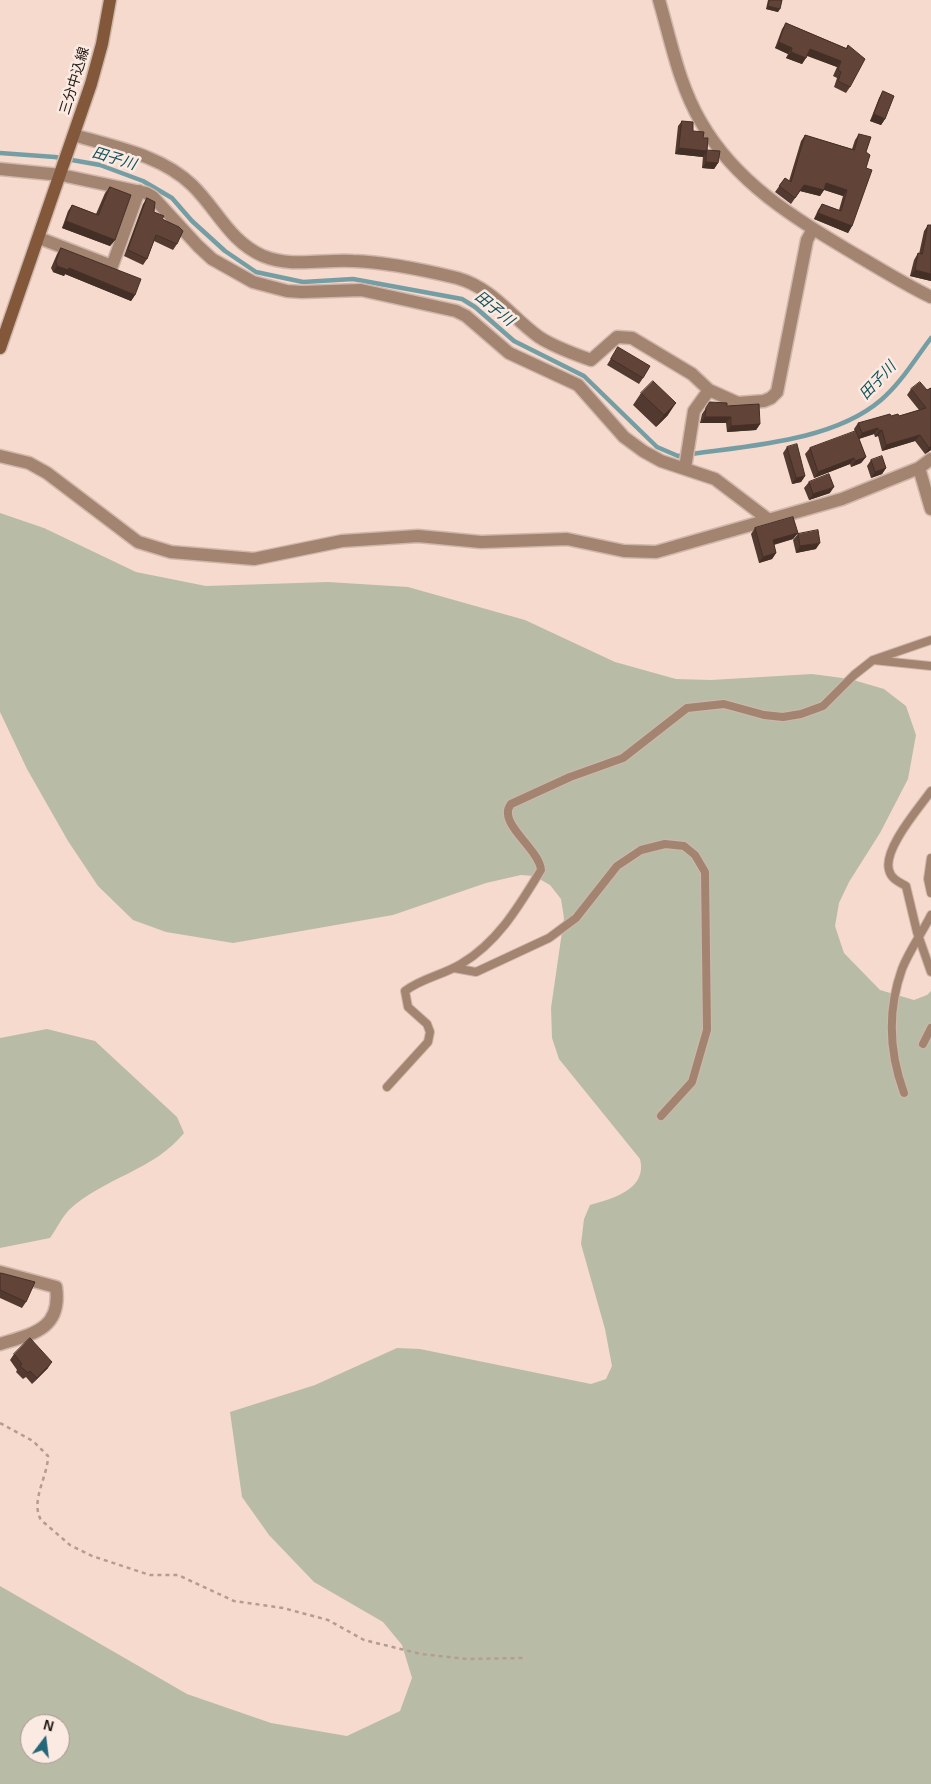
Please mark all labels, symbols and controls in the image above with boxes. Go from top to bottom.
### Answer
street label: 三分中込線 [57,45,93,117]
water label: 田子川 [90,144,138,174]
water label: 田子川 [471,288,517,330]
water label: 田子川 [856,358,900,404]
north arrow [20,1714,70,1764]
text: N [42,1716,56,1735]

